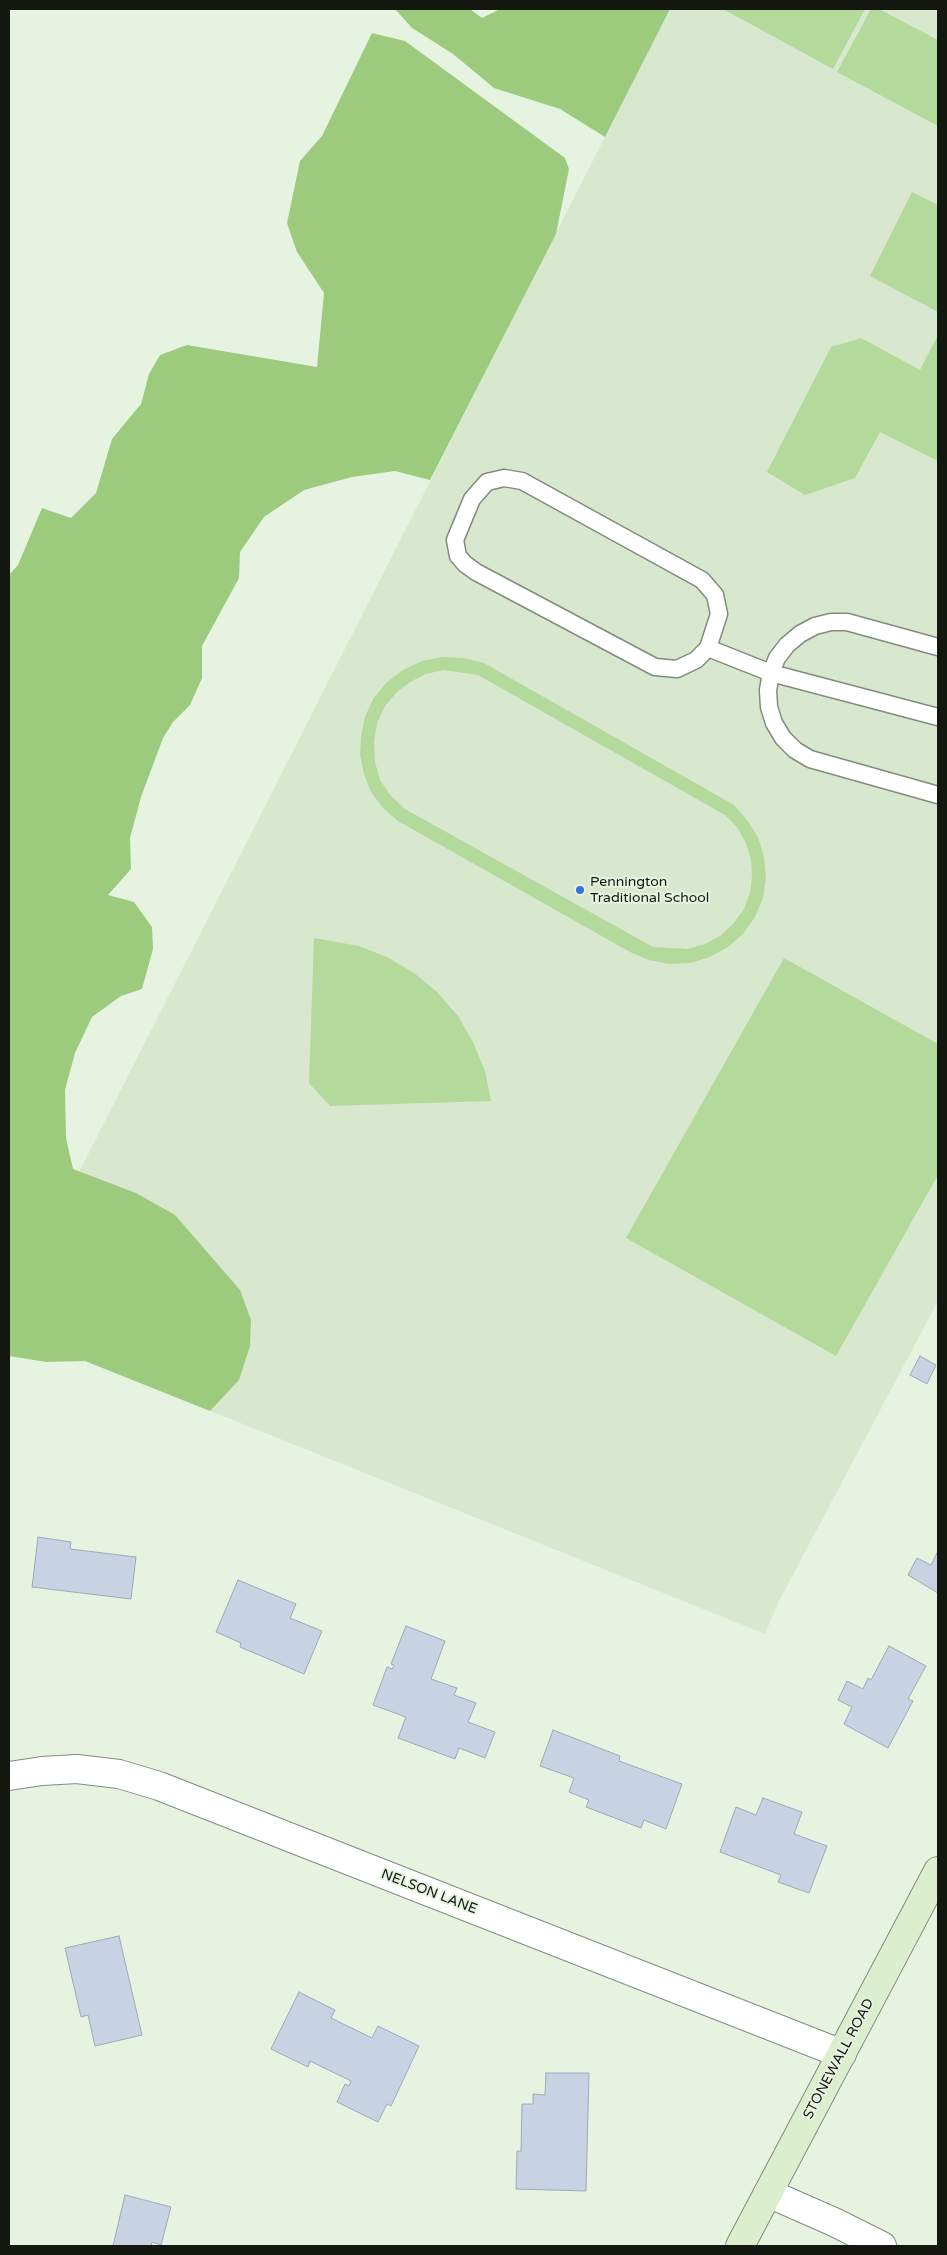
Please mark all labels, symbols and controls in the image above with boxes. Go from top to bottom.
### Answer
place label: Pennington Traditional School [590,874,709,906]
marker: Pennington Traditional School [574,884,586,896]
street label: NELSON LANE [379,1866,479,1918]
street label: STONEWALL ROAD [800,1996,878,2122]

